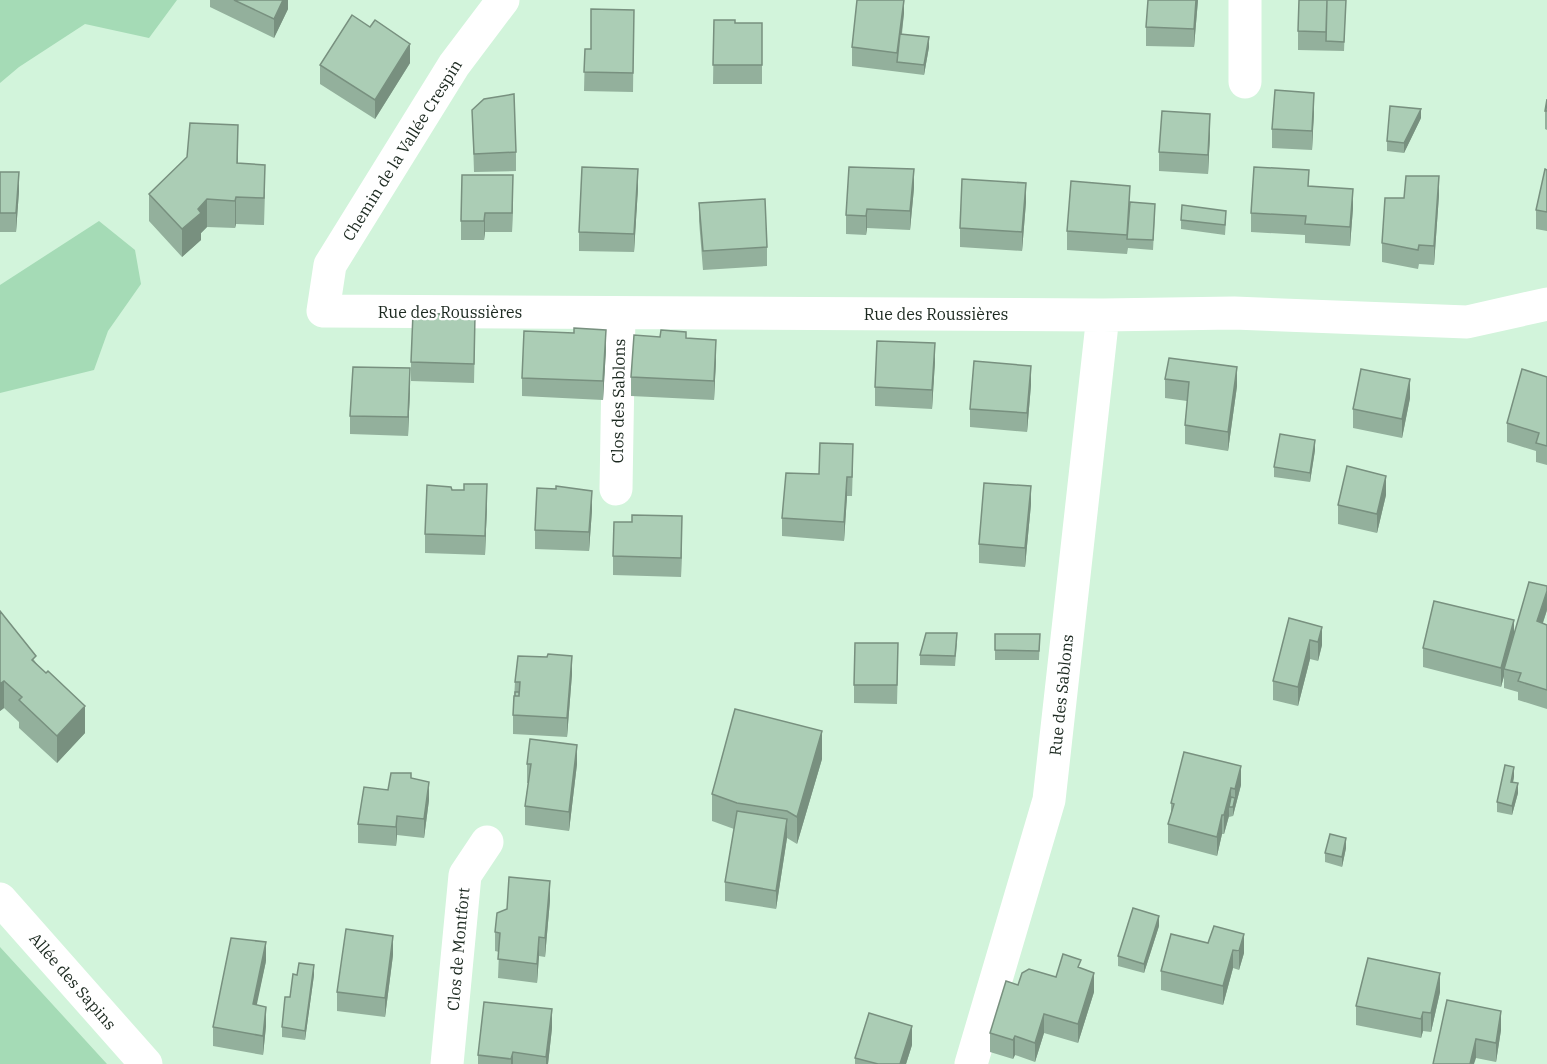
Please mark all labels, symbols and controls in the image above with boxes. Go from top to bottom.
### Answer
street label: Chemin de la Vallée Crespin [338,56,466,244]
street label: Rue des Roussières [378,302,522,322]
street label: Rue des Roussières [864,304,1008,324]
street label: Clos des Sablons [607,338,629,464]
street label: Rue des Sablons [1045,633,1077,757]
street label: Clos de Montfort [443,886,473,1012]
street label: Allée des Sapins [25,928,121,1034]

